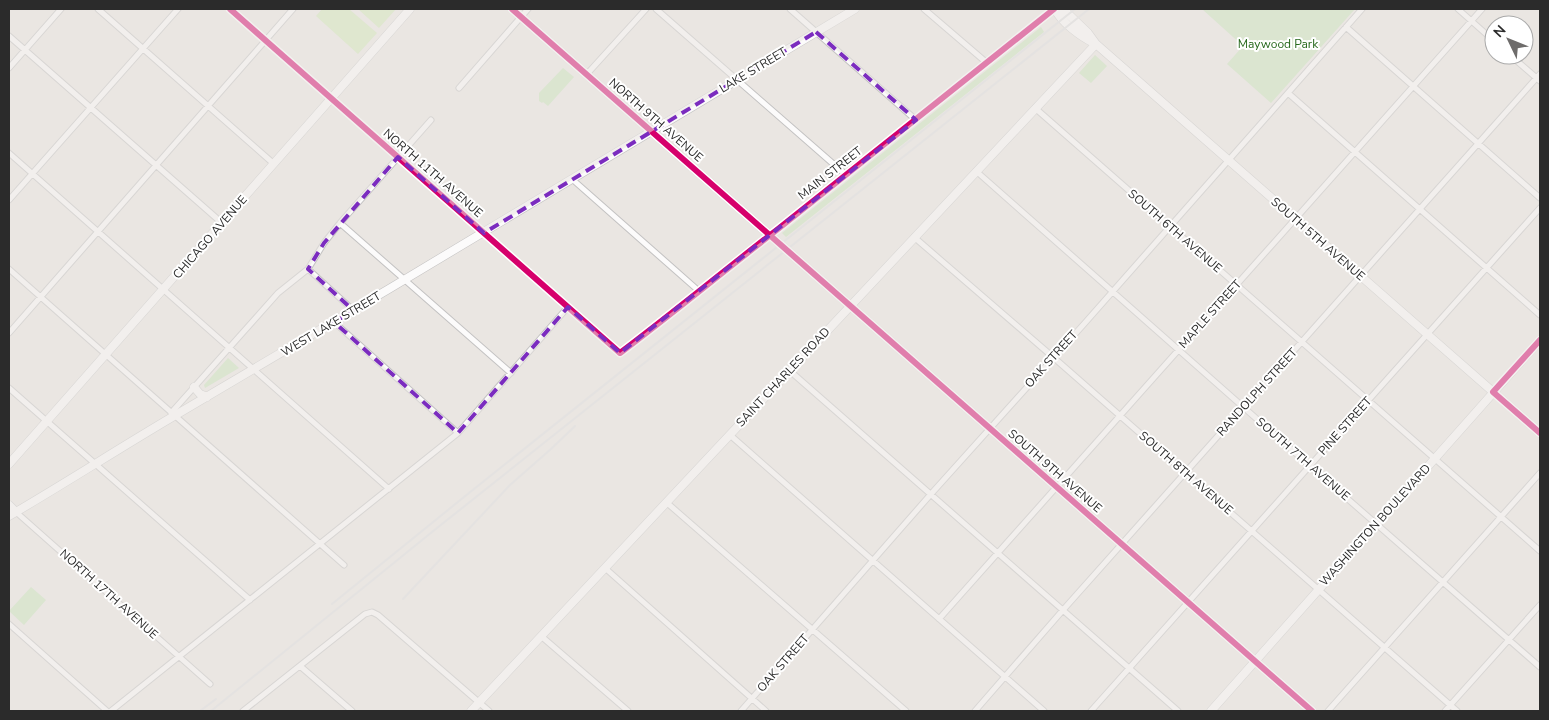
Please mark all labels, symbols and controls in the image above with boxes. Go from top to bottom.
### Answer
north arrow [1484,15,1534,65]
text: N [1489,21,1510,42]
park label: Maywood Park [1238,36,1319,52]
street label: LAKE STREET [716,43,790,96]
street label: NORTH 9TH AVENUE [605,75,707,165]
street label: NORTH 11TH AVENUE [380,125,486,221]
street label: MAIN STREET [795,142,866,203]
street label: SOUTH 6TH AVENUE [1125,186,1225,276]
street label: CHICAGO AVENUE [169,192,251,282]
street label: SOUTH 5TH AVENUE [1268,194,1368,284]
street label: MAPLE STREET [1175,276,1245,352]
street label: WEST LAKE STREET [278,287,385,360]
street label: SAINT CHARLES ROAD [733,324,834,430]
street label: OAK STREET [1021,326,1082,391]
street label: RANDOLPH STREET [1213,344,1301,440]
street label: PINE STREET [1315,393,1376,459]
street label: SOUTH 7TH AVENUE [1253,414,1353,504]
street label: SOUTH 9TH AVENUE [1005,426,1105,516]
street label: SOUTH 8TH AVENUE [1136,428,1236,518]
street label: WASHINGTON BOULEVARD [1316,461,1434,589]
street label: NORTH 17TH AVENUE [56,546,162,642]
street label: OAK STREET [753,630,813,695]

